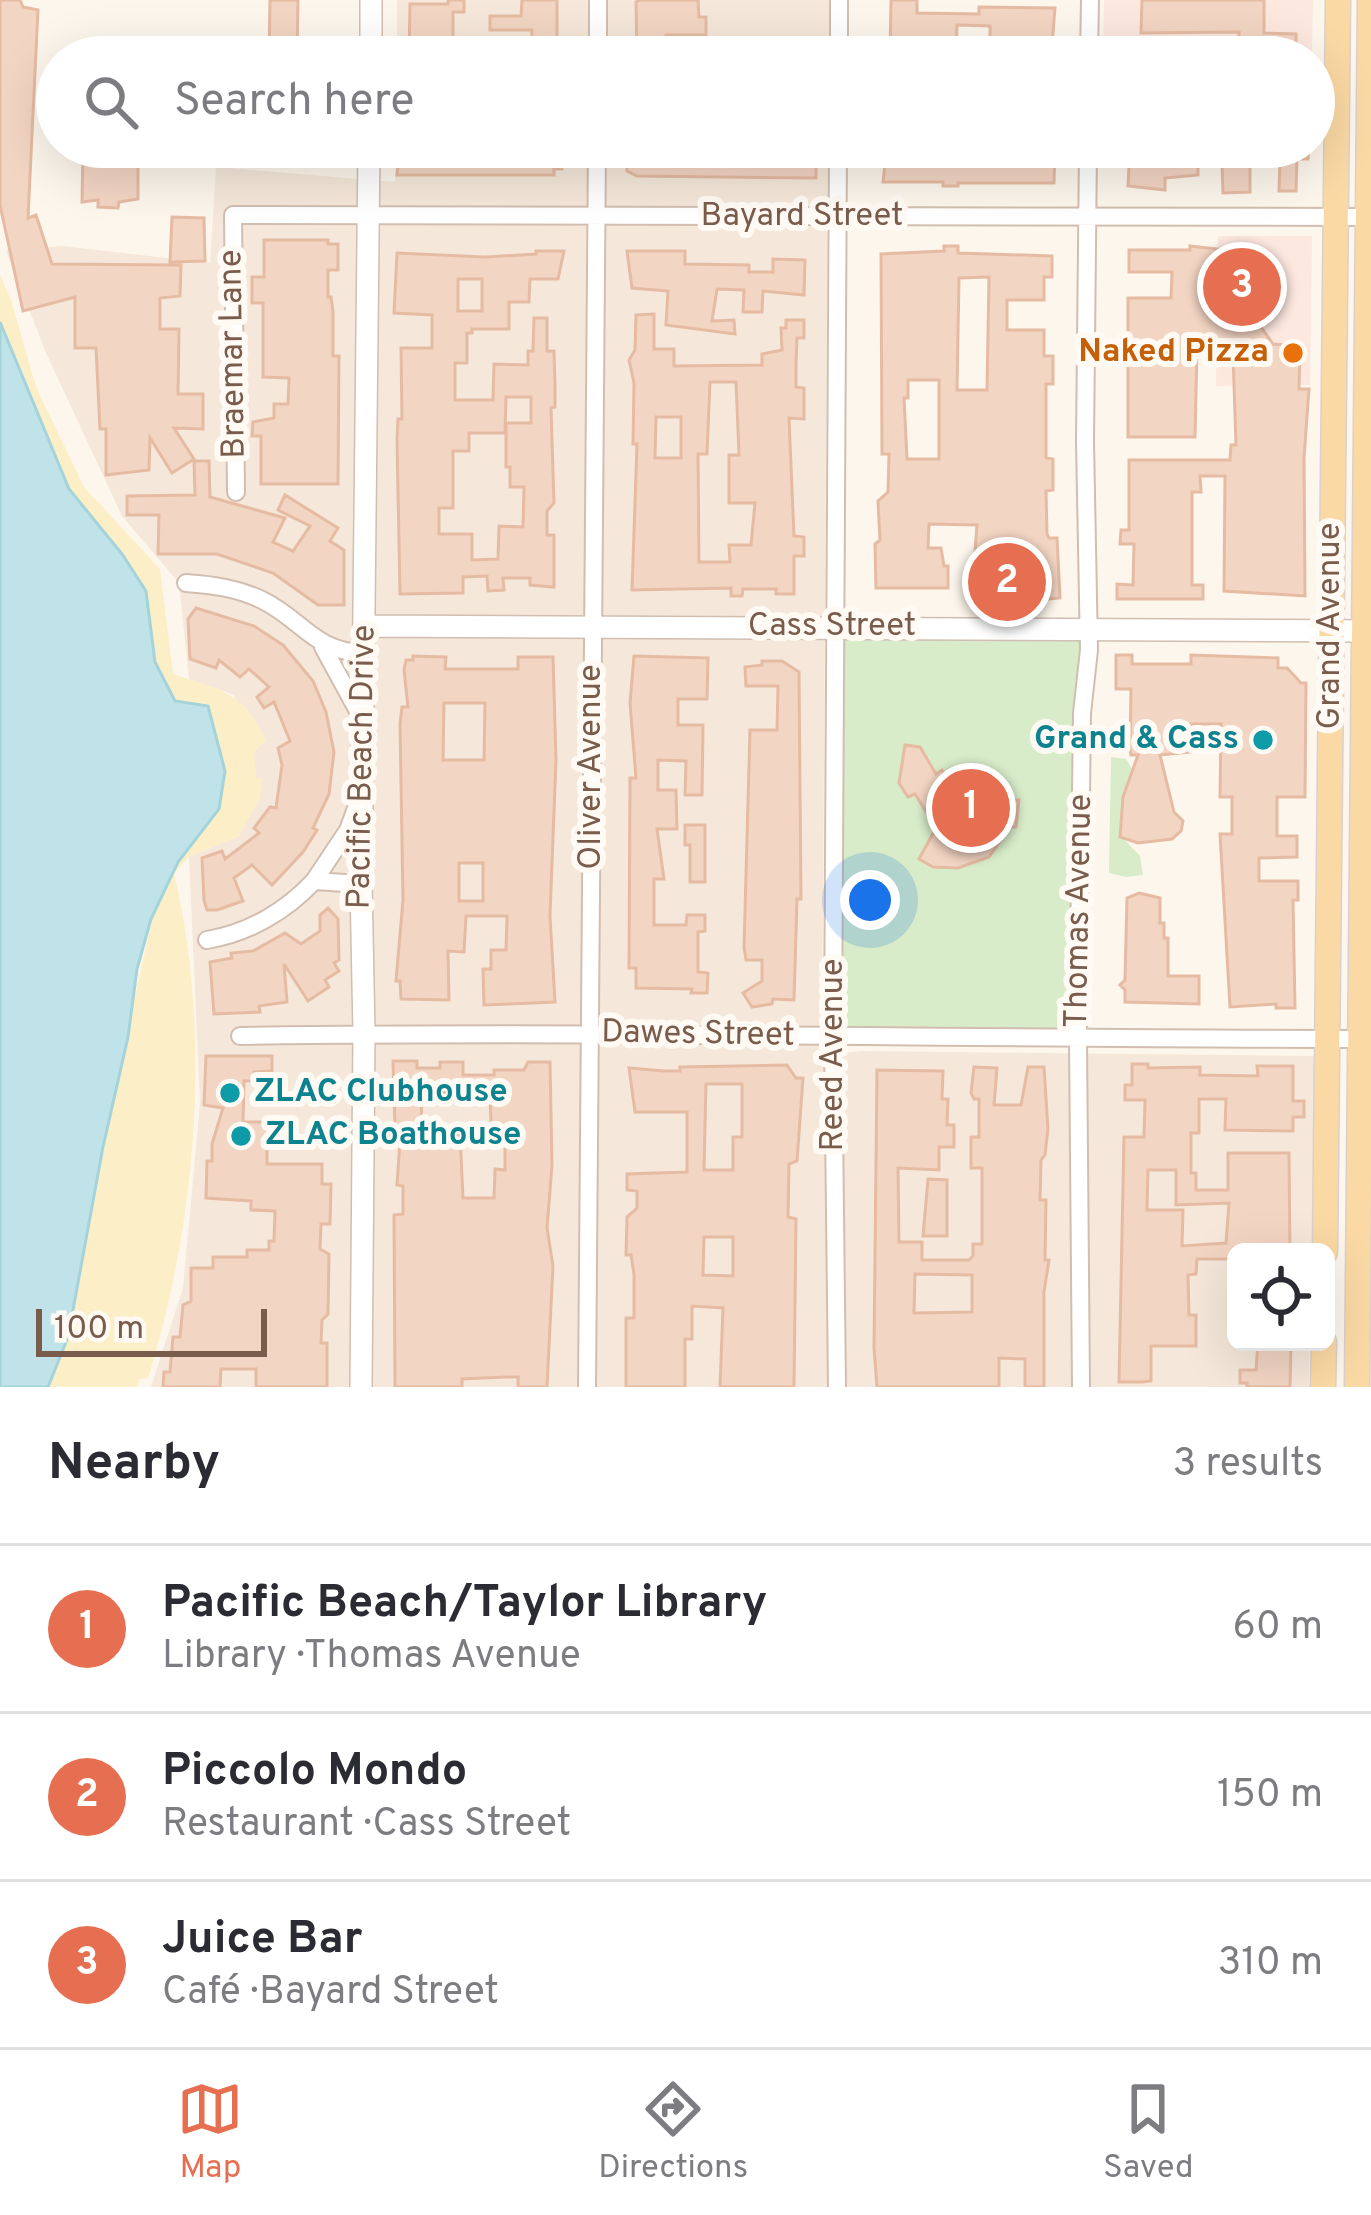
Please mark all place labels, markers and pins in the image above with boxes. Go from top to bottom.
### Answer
pin: 3 [1203,242,1281,332]
place label: Naked Pizza [1078,332,1269,374]
marker: Naked Pizza [1280,340,1306,366]
pin: 2 [968,537,1046,627]
place label: Grand & Cass [1034,719,1239,761]
marker: Grand & Cass [1250,727,1276,753]
pin: 1 [932,763,1010,853]
place label: ZLAC Clubhouse [254,1072,508,1114]
marker: ZLAC Clubhouse [217,1080,243,1106]
place label: ZLAC Boathouse [265,1115,521,1157]
marker: ZLAC Boathouse [228,1123,254,1149]

